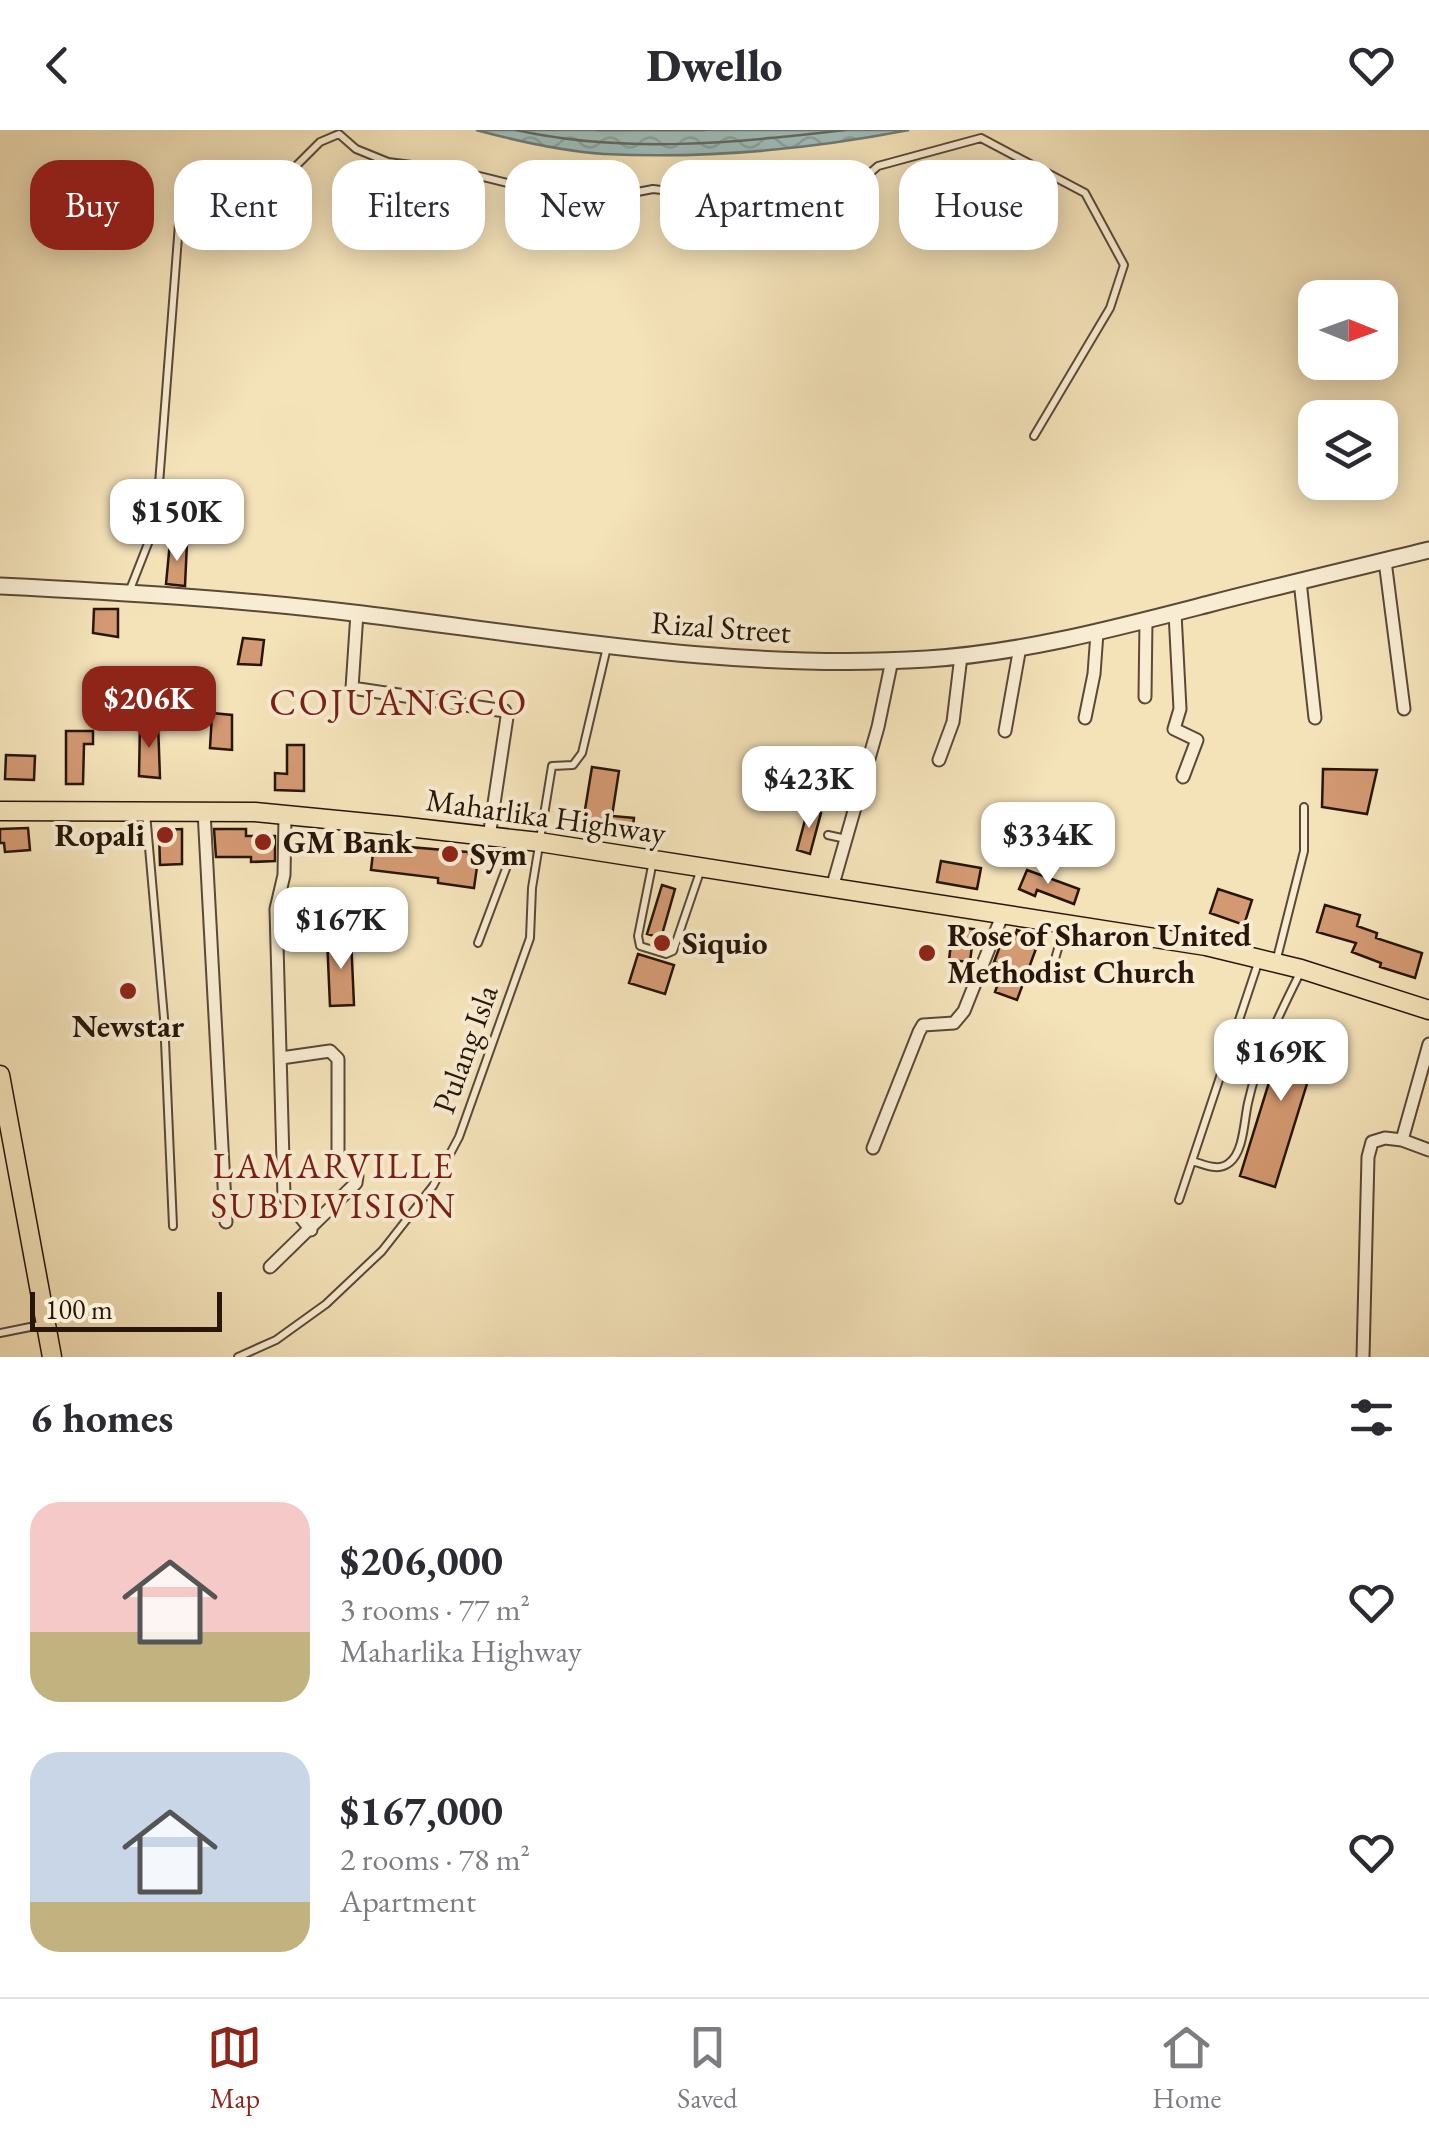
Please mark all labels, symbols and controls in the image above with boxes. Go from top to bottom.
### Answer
text: Dwello [647,36,782,94]
icon: back [30,38,85,93]
icon: heart [1344,38,1399,93]
chip: Buy [30,160,154,250]
chip: Rent [174,160,312,250]
chip: Filters [332,160,485,250]
chip: New [505,160,640,250]
chip: Apartment [660,160,879,250]
chip: House [899,160,1058,250]
north arrow [1298,280,1398,380]
map controls [1298,280,1398,500]
button: layers [1298,400,1398,500]
pin: $150K [107,479,247,564]
text: $150K [132,490,222,532]
street label: Rizal Street [650,601,792,653]
pin: $206K [79,666,219,751]
text: $206K [104,677,194,719]
district label: COJUANGCO [269,677,529,726]
pin: $423K [739,746,879,831]
text: $423K [764,757,854,799]
street label: Maharlika Highway [423,778,670,854]
pin: $334K [978,802,1118,887]
text: $334K [1003,813,1093,855]
place label: Ropali [54,814,146,856]
place label: GM Bank [283,821,413,863]
marker: Ropali [154,824,176,846]
marker: GM Bank [252,831,274,853]
place label: Sym [470,833,527,875]
marker: Sym [439,843,461,865]
pin: $167K [271,887,411,972]
text: $167K [296,898,386,940]
place label: Rose of Sharon United Methodist Church [947,914,1252,993]
place label: Siquio [682,922,768,964]
marker: Siquio [651,932,673,954]
marker: Rose of Sharon United Methodist Church [916,942,938,964]
street label: Pulang Isla [422,979,508,1119]
marker: Newstar [117,980,139,1002]
place label: Newstar [72,1005,185,1047]
pin: $169K [1211,1019,1351,1104]
text: $169K [1236,1030,1326,1072]
district label: LAMARVILLE SUBDIVISION [211,1143,457,1228]
scale bar [30,1287,222,1332]
text: 100 m [45,1291,113,1327]
text: 6 homes [30,1390,173,1445]
icon: filters [1344,1390,1399,1445]
text: $206,000 [340,1533,503,1588]
icon: home [110,1542,230,1662]
icon: heart [1344,1575,1399,1630]
text: 3 rooms · 77 m² [340,1588,530,1630]
text: Maharlika Highway [340,1630,582,1672]
text: $167,000 [340,1783,503,1838]
icon: home [110,1792,230,1912]
icon: heart [1344,1825,1399,1880]
text: 2 rooms · 78 m² [340,1838,530,1880]
text: Apartment [340,1880,476,1922]
tab: Map [207,2020,262,2116]
tab: Saved [677,2020,737,2116]
tab: Home [1152,2020,1222,2116]

